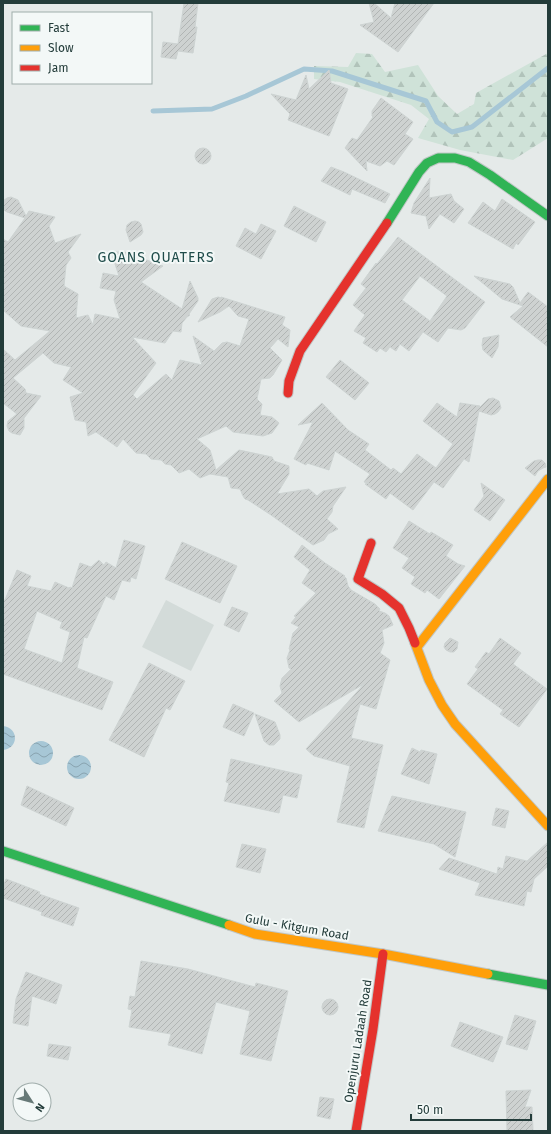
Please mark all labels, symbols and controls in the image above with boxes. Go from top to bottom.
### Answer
legend [12,12,152,84]
text: Fast [48,21,70,35]
text: Slow [48,41,74,55]
text: Jam [48,61,68,75]
district label: GOANS QUATERS [97,249,215,266]
street label: Gulu - Kitgum Road [244,911,350,943]
street label: Openjuru Ladaah Road [341,978,375,1104]
north arrow [12,1082,52,1122]
scale bar [411,1096,531,1122]
text: N [32,1101,47,1114]
text: 50 m [417,1103,443,1117]

